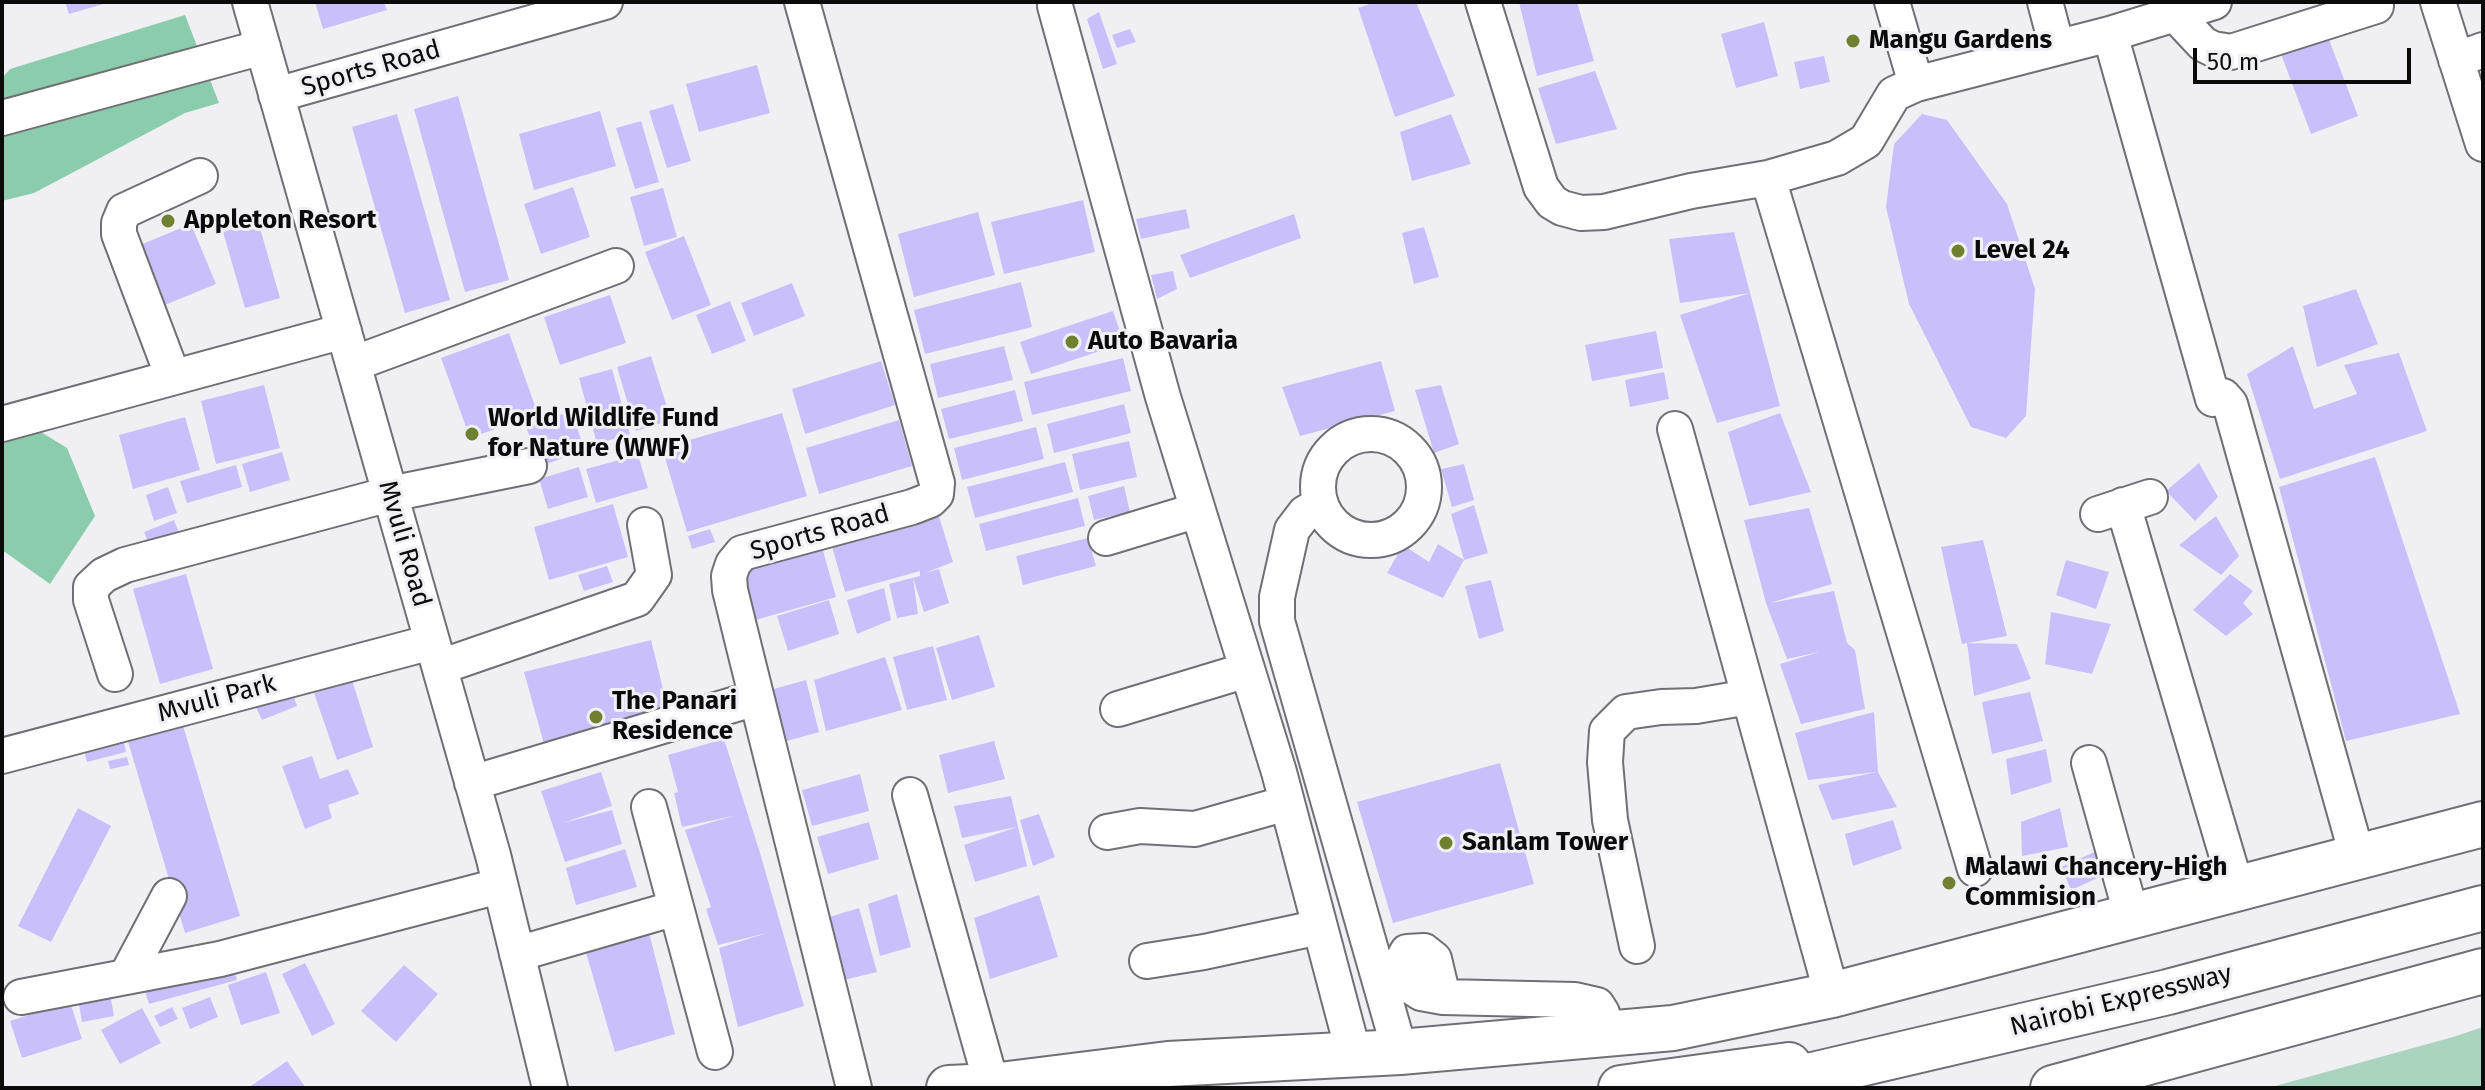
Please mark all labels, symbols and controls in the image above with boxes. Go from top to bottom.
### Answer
place label: Mangu Gardens [1869,25,2052,57]
marker: Mangu Gardens [1844,32,1862,50]
scale bar [2197,32,2415,82]
street label: Sports Road [298,34,444,104]
text: 50 m [2207,48,2259,76]
place label: Appleton Resort [184,205,376,237]
marker: Appleton Resort [159,212,177,230]
place label: Level 24 [1974,235,2070,267]
marker: Level 24 [1949,242,1967,260]
place label: Auto Bavaria [1088,326,1238,358]
marker: Auto Bavaria [1063,333,1081,351]
place label: World Wildlife Fund for Nature (WWF) [488,403,719,464]
marker: World Wildlife Fund for Nature (WWF) [463,425,481,443]
street label: Mvuli Road [371,477,437,611]
street label: Sports Road [747,498,893,568]
street label: Mvuli Park [154,668,280,730]
place label: The Panari Residence [612,686,737,748]
marker: The Panari Residence [587,708,605,726]
place label: Sanlam Tower [1462,827,1628,859]
marker: Sanlam Tower [1437,834,1455,852]
place label: Malawi Chancery-High Commision [1965,852,2228,914]
marker: Malawi Chancery-High Commision [1940,874,1958,892]
street label: Nairobi Expressway [2007,958,2235,1044]

